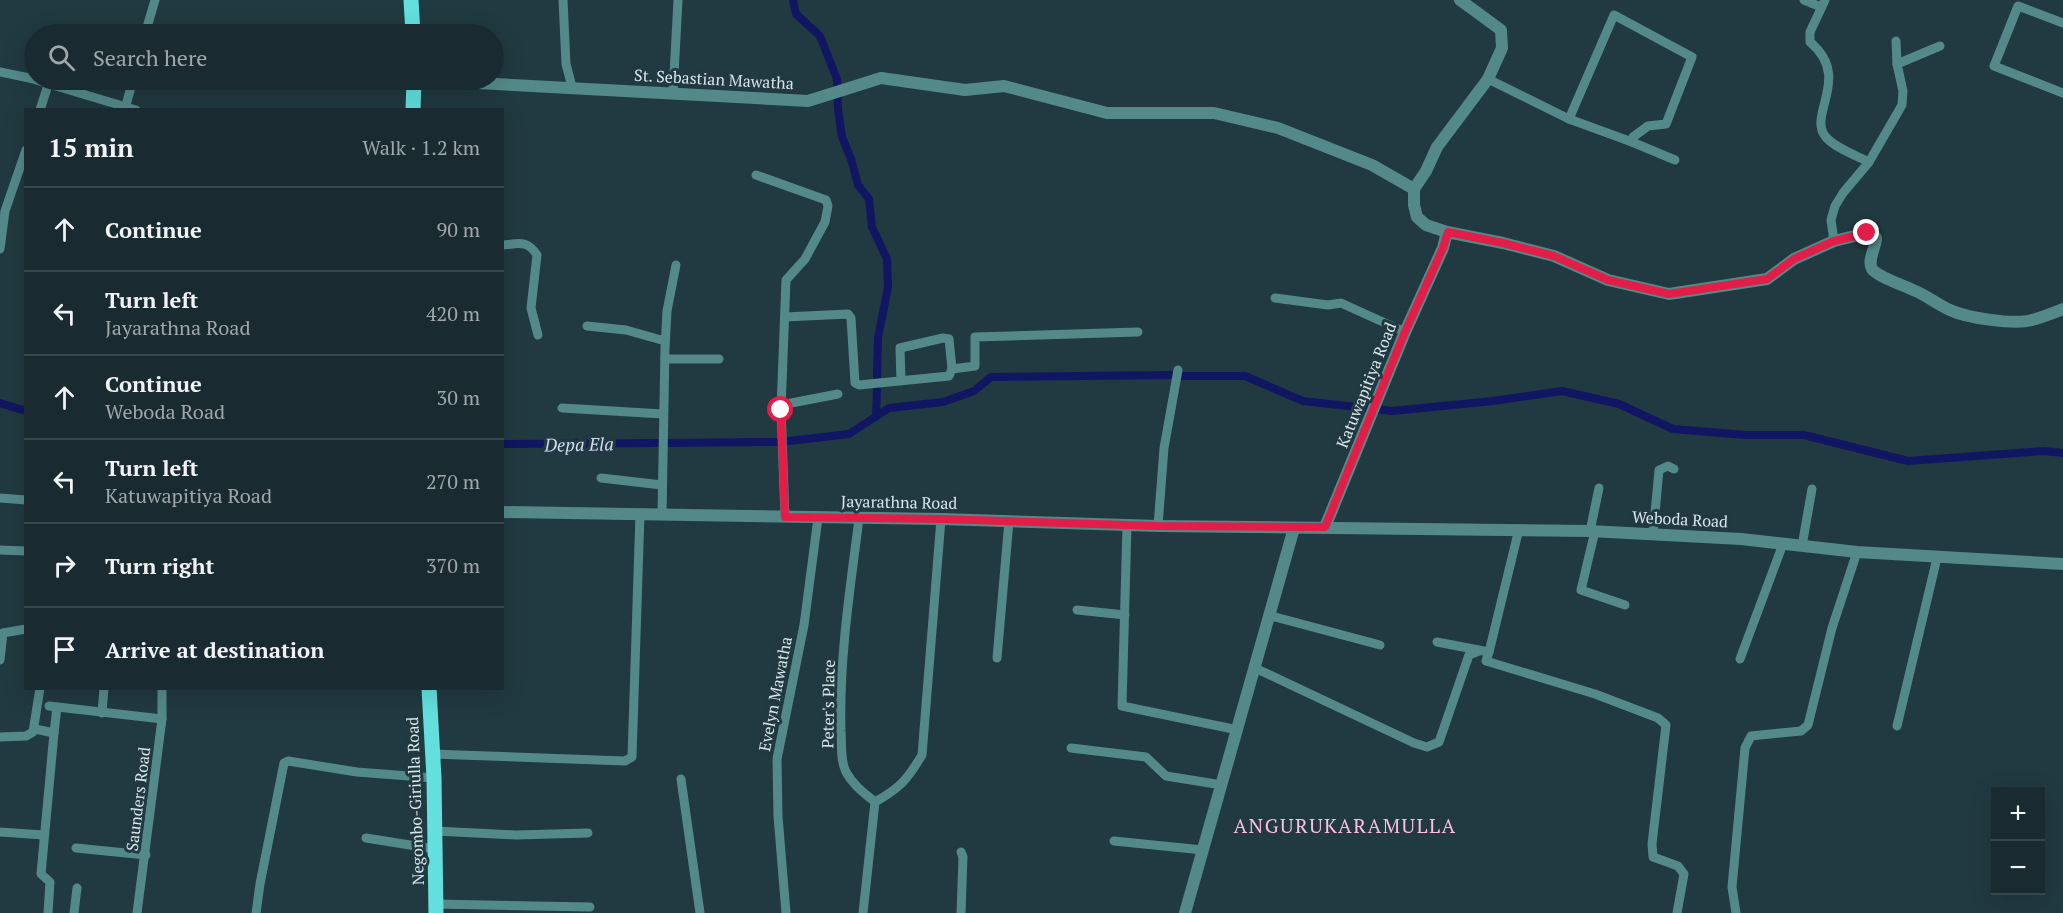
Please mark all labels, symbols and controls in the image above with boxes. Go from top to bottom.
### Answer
search box [24,24,504,90]
icon: search [45,41,78,74]
text: Search here [93,43,207,72]
street label: St. Sebastian Mawatha [634,64,794,94]
text: 15 min [48,130,134,164]
text: Walk · 1.2 km [362,134,480,161]
icon: ahead [48,213,81,246]
text: Continue [105,215,202,244]
text: 90 m [437,216,480,243]
route end [1853,219,1879,245]
text: Turn left [105,285,198,314]
icon: left [48,297,81,330]
text: 420 m [426,300,480,327]
text: Jayarathna Road [105,314,251,341]
street label: Katuwapitiya Road [1331,319,1401,451]
text: Continue [105,369,202,398]
icon: ahead [48,381,81,414]
text: 30 m [437,384,480,411]
route start [767,396,793,422]
text: Weboda Road [105,398,225,425]
water label: Depa Ela [543,431,614,457]
text: Turn left [105,453,198,482]
icon: left [48,465,81,498]
text: 270 m [426,468,480,495]
text: Katuwapitiya Road [105,482,272,509]
street label: Jayarathna Road [841,490,958,514]
street label: Weboda Road [1631,506,1729,533]
icon: right [48,549,81,582]
text: Turn right [105,551,214,580]
text: 370 m [426,552,480,579]
icon: arrive [48,633,81,666]
text: Arrive at destination [105,635,324,664]
street label: Evelyn Mawatha [753,635,797,753]
street label: Peter's Place [816,659,840,749]
street label: Negombo-Giriulla Road [401,716,429,886]
street label: Saunders Road [121,745,155,852]
map controls [1991,787,2045,895]
button: + [1991,787,2045,841]
district label: ANGURUKARAMULLA [1233,812,1457,839]
button: − [1991,841,2045,895]

